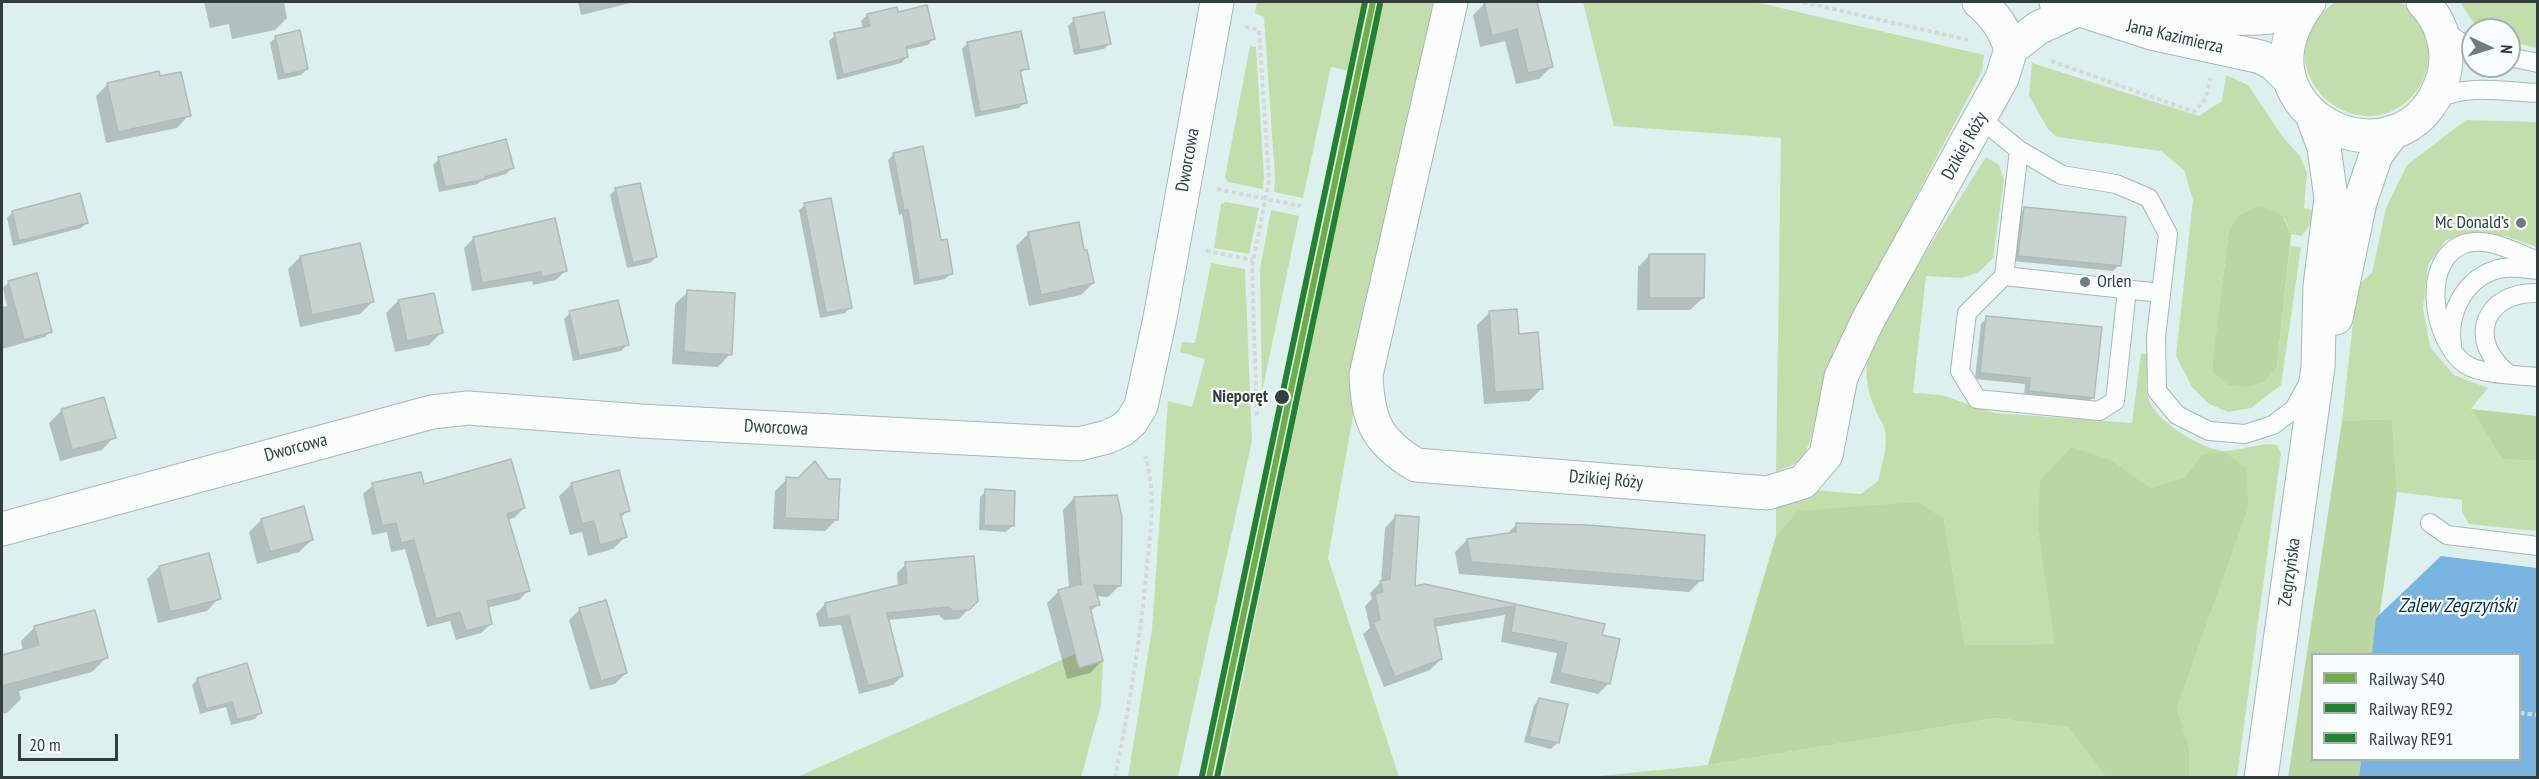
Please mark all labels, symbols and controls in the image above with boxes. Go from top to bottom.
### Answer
street label: Jana Kazimierza [2125,15,2225,59]
north arrow [2461,18,2521,78]
text: N [2497,44,2517,54]
street label: Dzikiej Róży [1938,108,1992,184]
street label: Dworcowa [1172,127,1204,193]
place label: Mc Donald’s [2435,212,2509,234]
marker: Mc Donald’s [2514,216,2528,230]
place label: Orlen [2097,271,2131,293]
marker: Orlen [2078,275,2092,289]
place label: Nieporęt [1212,386,1268,408]
marker: Nieporęt [1273,388,1291,406]
street label: Dworcowa [743,416,809,440]
street label: Dworcowa [262,429,330,467]
street label: Dzikiej Róży [1568,466,1644,494]
street label: Zegrzyńska [2275,537,2305,607]
water label: Zalew Zegrzyński [2398,594,2516,618]
legend [2311,653,2521,761]
text: Railway S40 [2369,667,2445,690]
text: Railway RE92 [2369,697,2453,720]
scale bar [21,722,122,760]
text: Railway RE91 [2369,727,2453,750]
text: 20 m [29,733,61,756]

